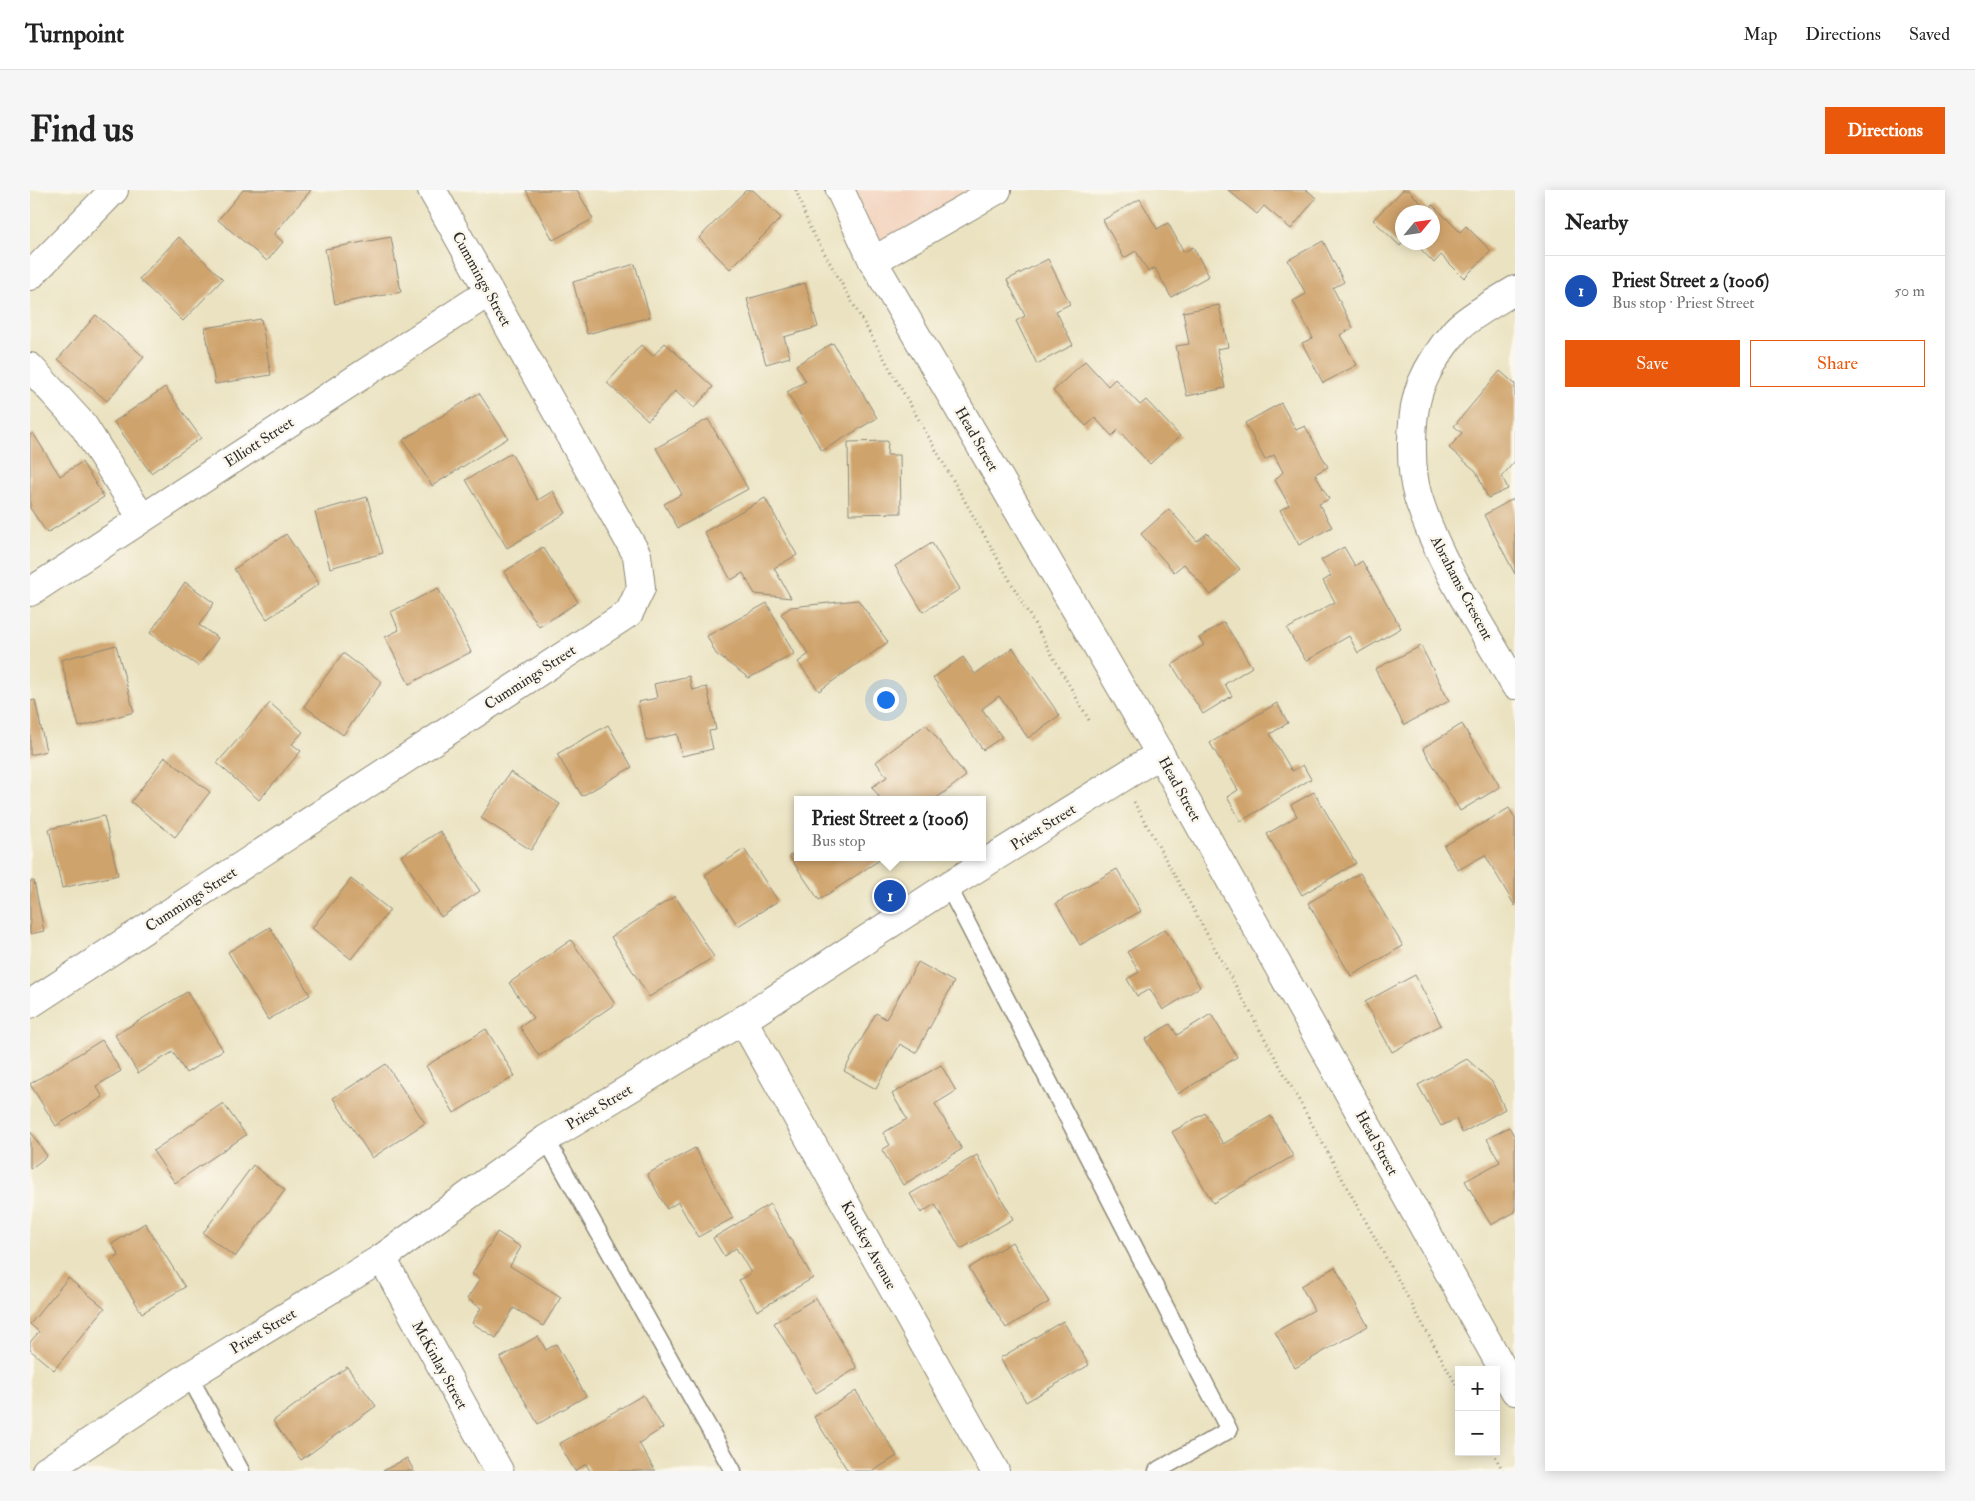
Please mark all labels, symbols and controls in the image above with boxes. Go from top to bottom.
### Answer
text: Turnpoint [25,19,124,50]
text: Map [1744,23,1777,46]
text: Directions [1805,23,1881,46]
text: Saved [1909,23,1950,46]
button: Directions [1825,107,1945,154]
text: Find us [30,108,134,152]
north arrow [1395,205,1440,250]
text: Nearby [1565,209,1628,236]
street label: Cummings Street [448,229,515,330]
text: Priest Street 2 (1006) [1612,269,1769,293]
text: 1 [1578,281,1584,301]
text: 50 m [1894,281,1925,301]
text: Bus stop · Priest Street [1612,293,1755,313]
button: Save [1565,340,1740,387]
button: Share [1750,340,1925,387]
street label: Head Street [951,404,1003,475]
street label: Elliott Street [221,413,298,472]
street label: Abrahams Crescent [1426,532,1497,644]
street label: Cummings Street [481,641,580,714]
your location [873,687,899,713]
street label: Head Street [1154,753,1205,825]
popup [794,796,986,861]
street label: Priest Street [1007,800,1080,855]
text: Priest Street 2 (1006) [811,807,969,831]
text: Bus stop [811,831,865,851]
street label: Cummings Street [142,863,241,936]
pin: 1 [874,877,906,915]
street label: Priest Street [563,1080,636,1135]
street label: Head Street [1351,1107,1402,1179]
street label: Knuckey Avenue [836,1198,901,1293]
street label: Priest Street [227,1304,300,1359]
street label: McKinlay Street [407,1318,472,1413]
map controls [1455,1366,1500,1456]
button: + [1455,1366,1500,1411]
button: − [1455,1411,1500,1456]

